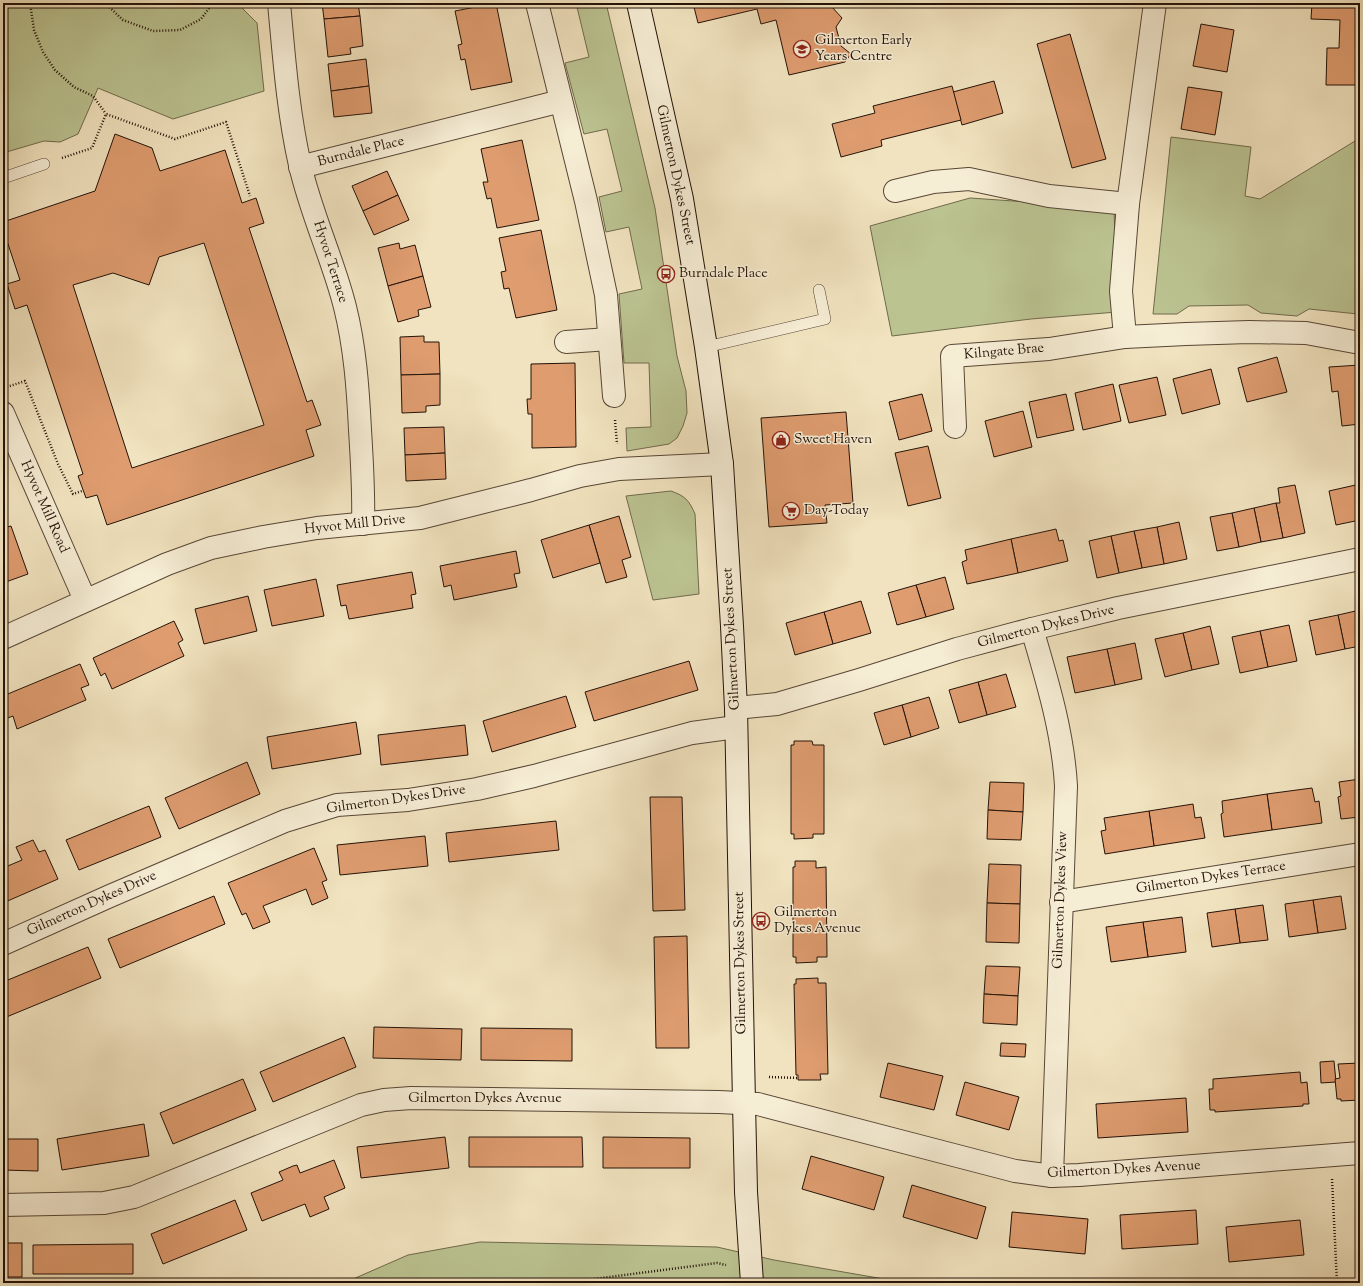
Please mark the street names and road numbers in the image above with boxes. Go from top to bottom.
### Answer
street label: Gilmerton Dykes Street [650,103,700,247]
street label: Burndale Place [315,132,407,172]
street label: Hyvot Terrace [307,218,353,306]
street label: Kilngate Brae [963,339,1045,365]
street label: Hyvot Mill Road [15,458,73,557]
street label: Hyvot Mill Drive [303,510,407,540]
street label: Gilmerton Dykes Street [718,567,746,711]
street label: Gilmerton Dykes Drive [976,600,1116,654]
street label: Gilmerton Dykes Drive [325,780,467,820]
street label: Gilmerton Dykes View [1049,830,1073,969]
street label: Gilmerton Dykes Terrace [1135,856,1287,900]
street label: Gilmerton Dykes Drive [24,866,160,942]
street label: Gilmerton Dykes Street [730,891,752,1035]
street label: Gilmerton Dykes Avenue [408,1089,562,1109]
street label: Gilmerton Dykes Avenue [1047,1156,1201,1184]

